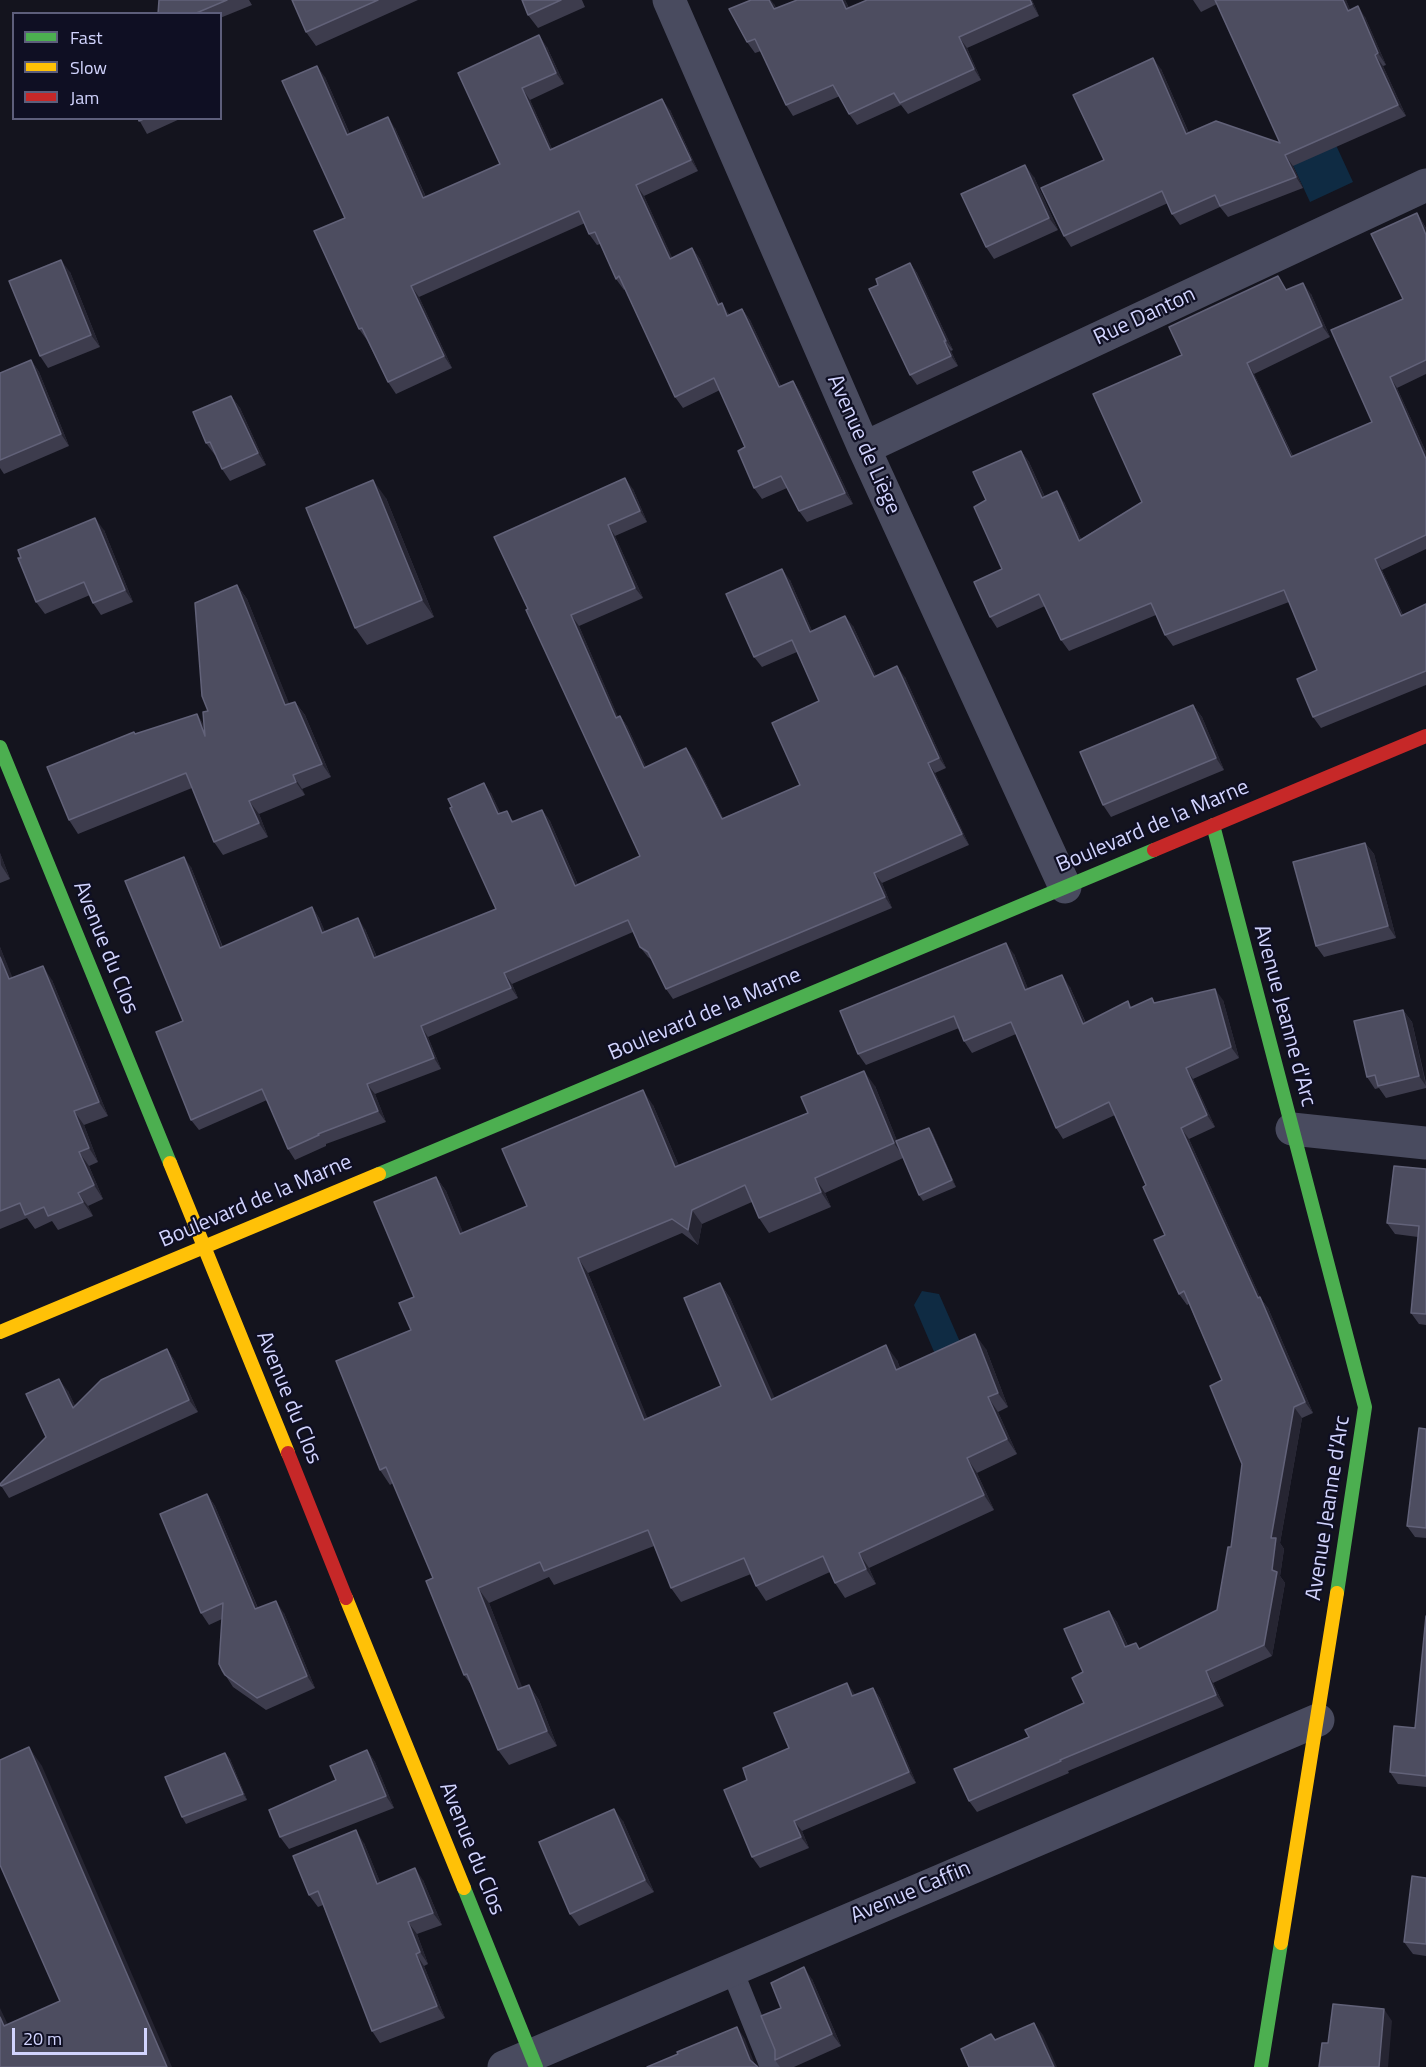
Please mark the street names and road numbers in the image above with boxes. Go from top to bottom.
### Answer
street label: Rue Danton [1090,282,1200,352]
street label: Avenue de Liège [820,371,906,519]
street label: Boulevard de la Marne [1053,774,1253,880]
street label: Avenue du Clos [66,878,144,1018]
street label: Avenue Jeanne d'Arc [1247,922,1321,1110]
street label: Boulevard de la Marne [605,962,805,1068]
street label: Boulevard de la Marne [156,1149,356,1255]
street label: Avenue du Clos [249,1328,327,1468]
street label: Avenue Jeanne d'Arc [1301,1414,1357,1602]
street label: Avenue du Clos [432,1779,510,1919]
street label: Avenue Caffin [847,1856,975,1930]

